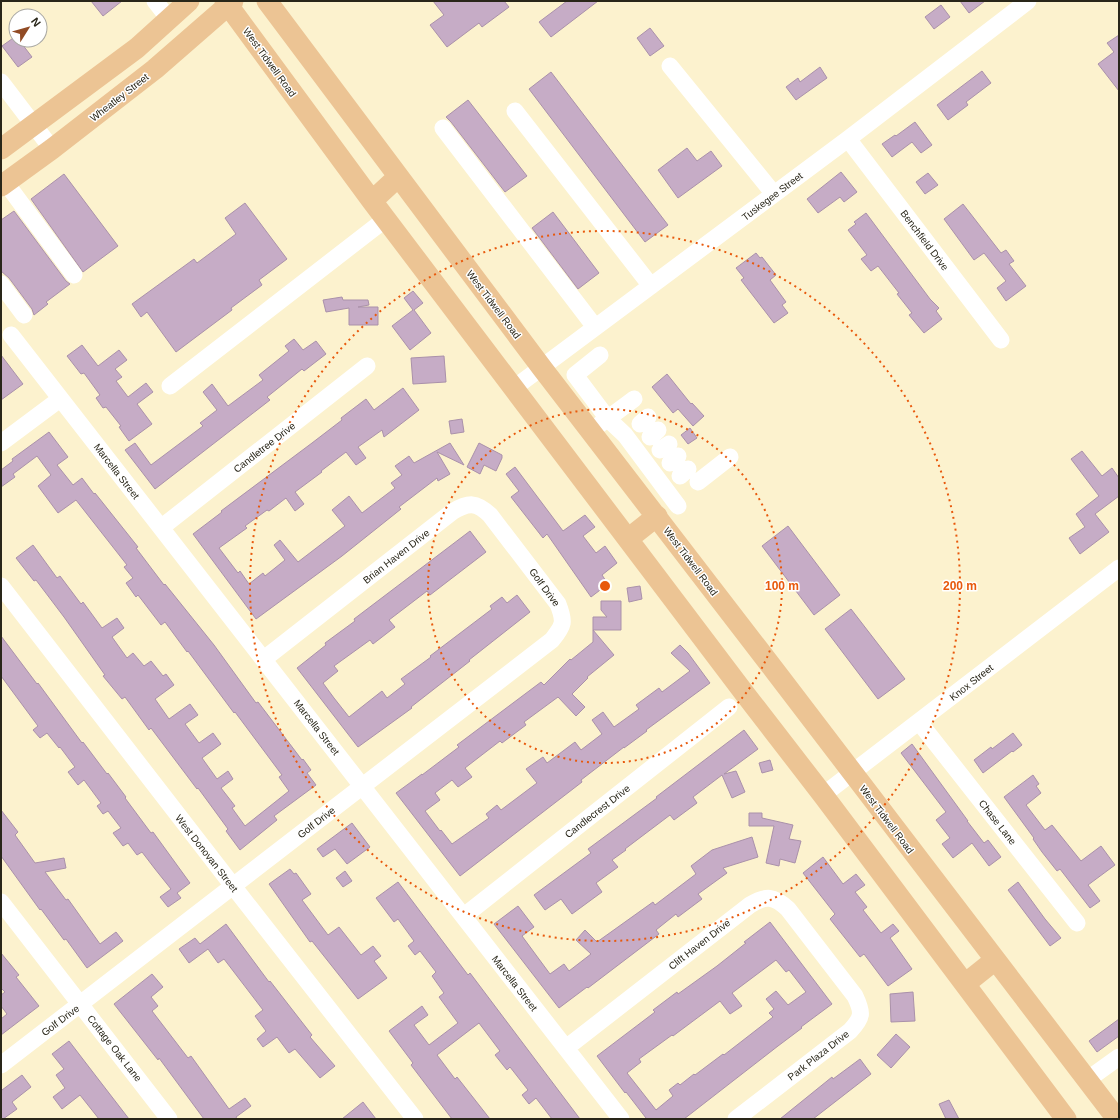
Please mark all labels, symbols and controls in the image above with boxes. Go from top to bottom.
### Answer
north arrow [8,8,48,48]
text: N [29,15,43,29]
street label: West Tidwell Road [241,26,298,99]
street label: Wheatley Street [88,71,151,124]
street label: Tuskegee Street [740,170,805,223]
street label: Benchfield Drive [898,208,951,273]
street label: West Tidwell Road [464,268,523,341]
street label: Candletree Drive [231,420,298,475]
street label: Marcella Street [92,441,142,501]
street label: West Tidwell Road [661,525,720,598]
street label: Brian Haven Drive [361,527,432,586]
street label: Golf Drive [527,566,562,609]
centre of rings [598,579,612,593]
text: 100 m [765,579,799,593]
text: 200 m [943,579,977,593]
street label: Knox Street [947,662,995,703]
street label: Marcella Street [292,697,342,757]
street label: Candlecrest Drive [563,782,632,840]
street label: West Tidwell Road [857,783,916,856]
street label: Chase Lane [977,798,1019,847]
street label: Golf Drive [295,804,338,840]
street label: West Donovan Street [173,813,240,894]
street label: Clift Haven Drive [666,917,733,972]
street label: Marcella Street [490,953,540,1013]
street label: Golf Drive [39,1002,82,1038]
street label: Cottage Oak Lane [85,1013,144,1084]
street label: Park Plaza Drive [786,1028,851,1083]

